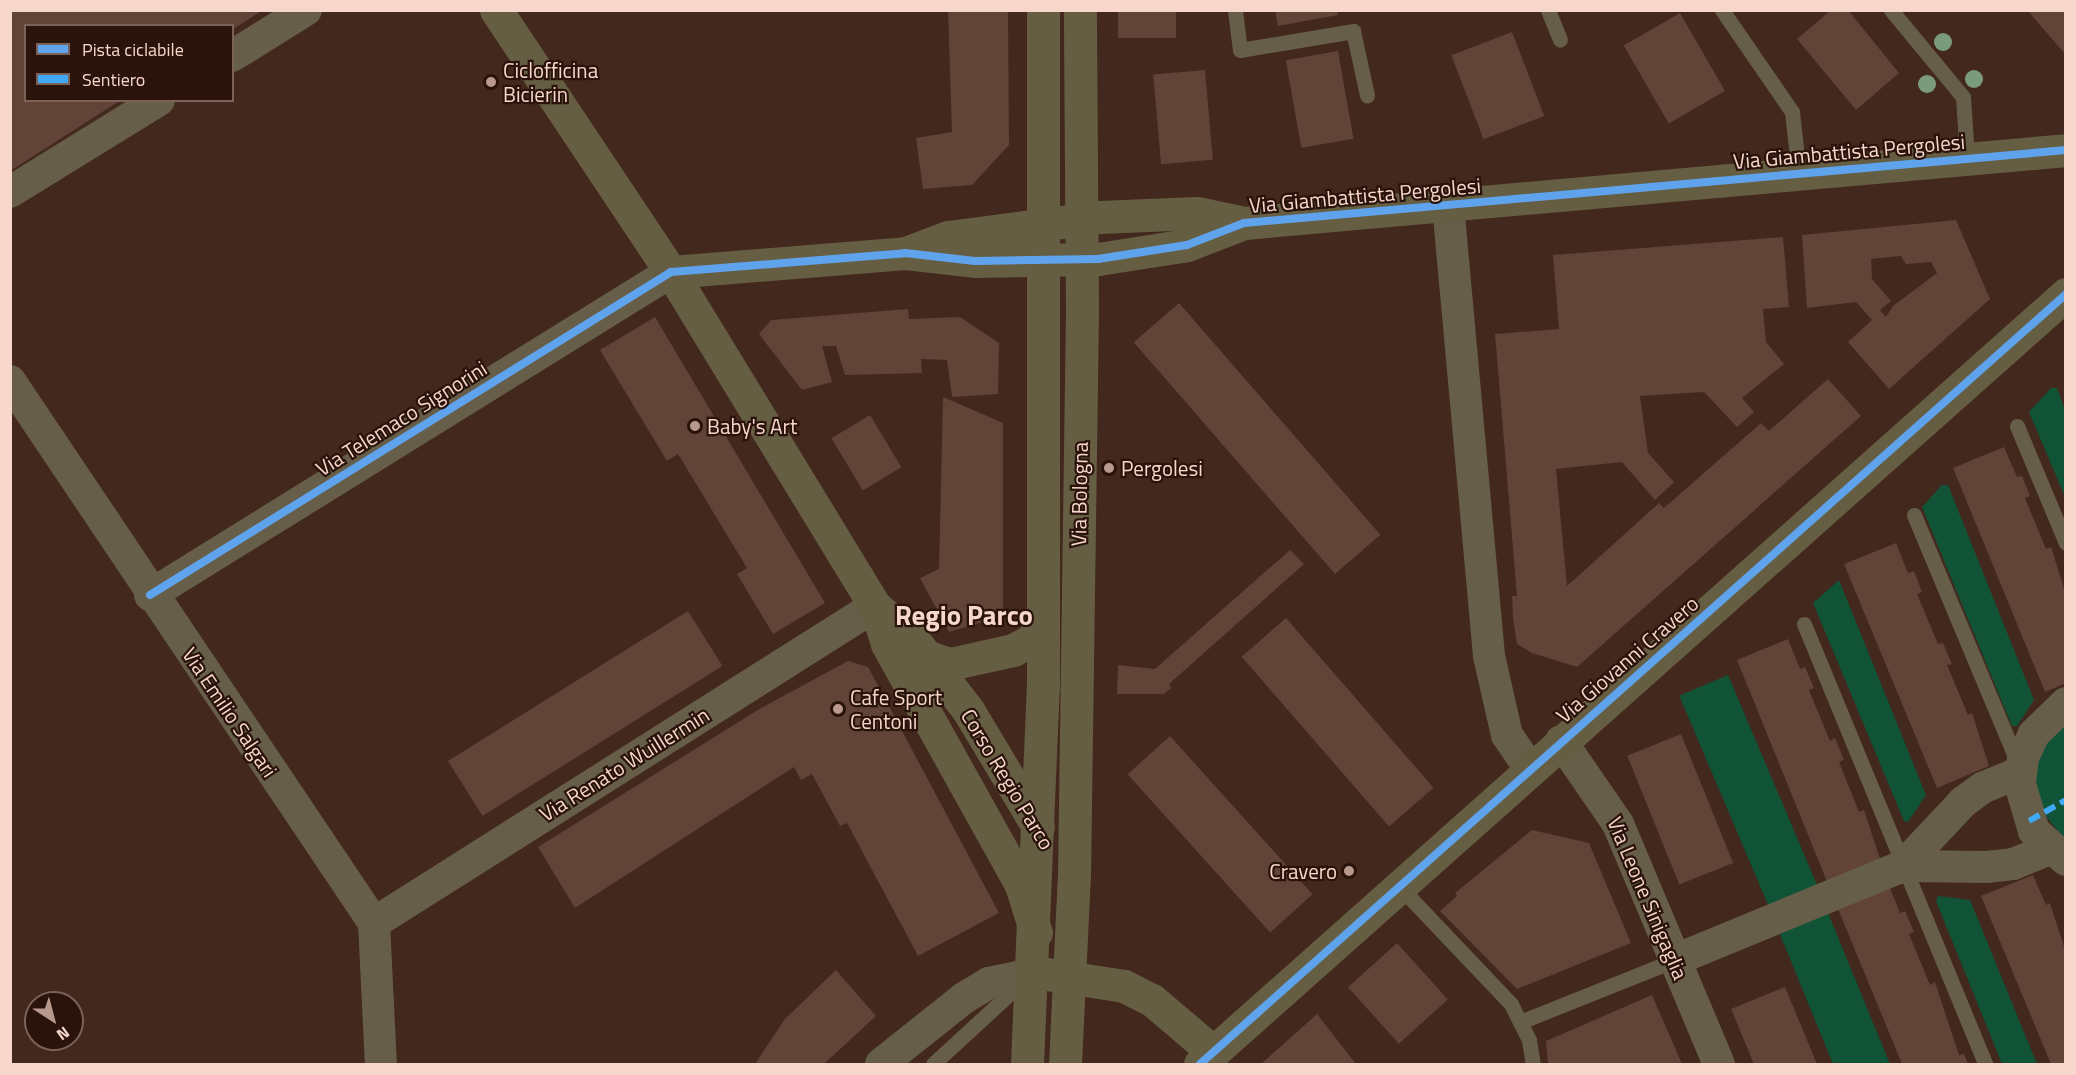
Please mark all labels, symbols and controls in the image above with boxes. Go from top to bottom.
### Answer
legend [24,24,234,102]
text: Pista ciclabile [82,36,184,63]
place label: Ciclofficina Bicierin [503,57,598,107]
text: Sentiero [82,66,145,93]
marker: Ciclofficina Bicierin [484,75,498,89]
street label: Via Giambattista Pergolesi [1732,128,1966,174]
street label: Via Giambattista Pergolesi [1248,172,1482,218]
street label: Via Telemaco Signorini [311,355,491,481]
place label: Baby's Art [707,413,797,439]
marker: Baby's Art [688,419,702,433]
street label: Via Bologna [1065,442,1093,546]
place label: Pergolesi [1121,455,1203,481]
marker: Pergolesi [1102,461,1116,475]
street label: Via Giovanni Cravero [1551,590,1703,728]
district label: Regio Parco [895,599,1033,631]
street label: Via Emilio Salgari [177,642,283,782]
place label: Cafe Sport Centoni [850,684,942,734]
street label: Via Renato Wuillermin [535,702,713,826]
marker: Cafe Sport Centoni [831,702,845,716]
street label: Corso Regio Parco [956,704,1060,854]
street label: Via Leone Sinigaglia [1602,813,1694,983]
place label: Cravero [1269,858,1337,884]
marker: Cravero [1342,864,1356,878]
north arrow [24,991,84,1051]
text: N [52,1021,75,1047]

